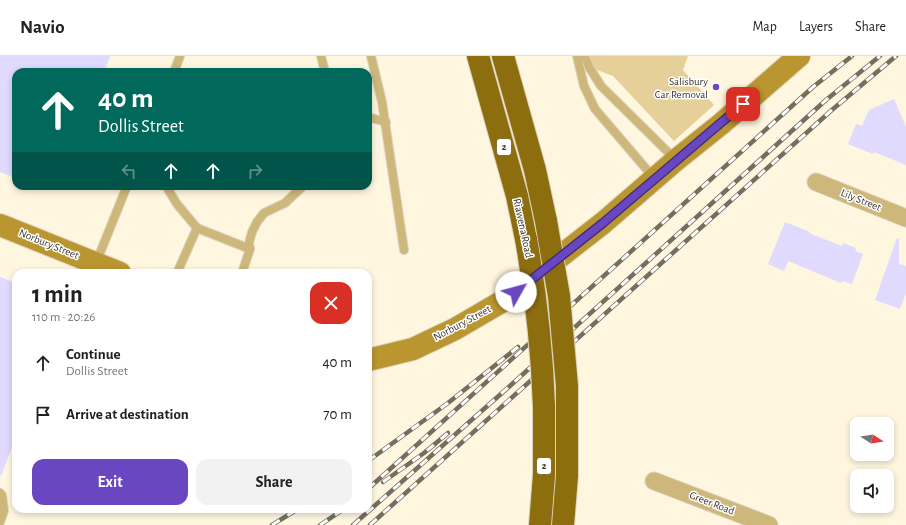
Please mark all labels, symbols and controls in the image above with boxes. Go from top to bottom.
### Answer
text: Navio [20,18,65,37]
text: Map [752,20,777,34]
text: Layers [799,20,833,34]
text: Share [855,20,886,34]
place label: Salisbury Car Removal [655,76,708,100]
marker: Salisbury Car Removal [711,82,721,92]
icon: ahead [32,84,84,136]
text: 40 m [98,85,154,113]
pin [726,87,760,121]
icon: arrive [732,93,754,115]
text: Dollis Street [98,118,184,136]
road number: 2 [497,139,511,155]
icon: left [118,160,140,182]
icon: ahead [160,160,182,182]
icon: ahead [202,160,224,182]
icon: right [244,160,266,182]
street label: Lily Street [839,187,883,213]
street label: Riawena Road [511,197,535,259]
street label: Norbury Street [18,227,81,261]
position arrow [495,271,537,313]
button: close [310,282,352,324]
text: 1 min [32,283,83,307]
street label: Norbury Street [431,303,493,343]
text: 110 m · 20:26 [32,311,95,324]
text: Continue [66,347,121,362]
icon: ahead [32,352,54,374]
text: 40 m [322,355,352,370]
text: Dollis Street [66,365,128,378]
icon: arrive [32,404,54,426]
text: Arrive at destination [66,407,189,422]
text: 70 m [323,407,352,422]
north arrow [850,417,894,461]
map controls [850,417,894,513]
road number: 2 [537,458,551,474]
button: Exit [32,459,188,505]
button: Share [196,459,352,505]
button: sound [850,469,894,513]
street label: Greer Road [688,489,736,517]

